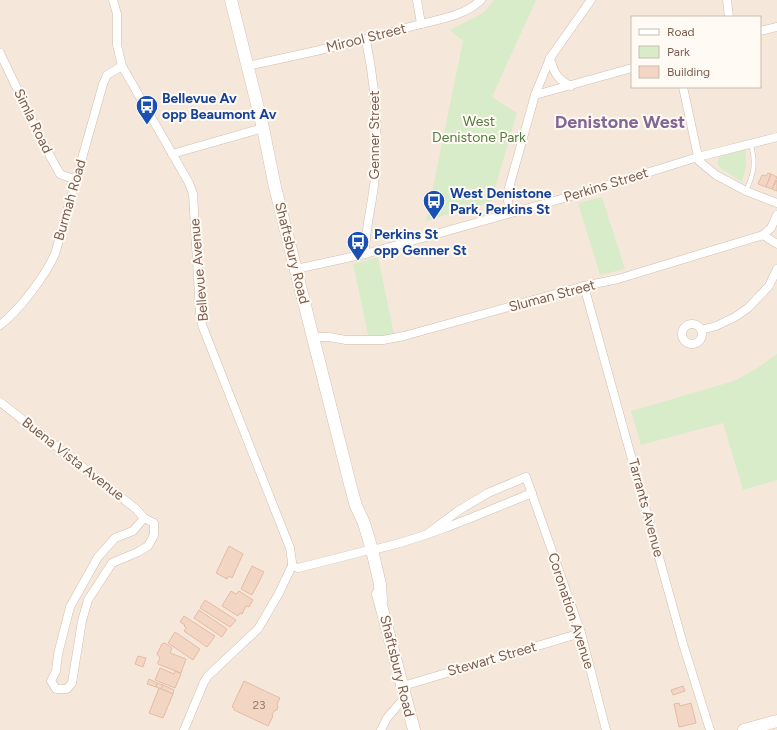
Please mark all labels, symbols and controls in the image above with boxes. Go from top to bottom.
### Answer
legend [631,16,761,88]
street label: Mirool Street [324,20,408,56]
text: Road [667,25,695,39]
text: Park [667,45,690,59]
text: Building [667,65,710,79]
street label: Simla Road [10,86,56,156]
place label: Bellevue Av opp Beaumont Av [162,90,277,123]
street label: Genner Street [366,91,383,179]
bus stop icon: Bellevue Av opp Beaumont Av [134,93,160,126]
district label: Denistone West [555,111,685,133]
park label: West Denistone Park [432,113,526,146]
street label: Burmah Road [50,157,90,243]
street label: Perkins Street [562,164,650,206]
place label: West Denistone Park, Perkins St [450,185,552,218]
bus stop icon: West Denistone Park, Perkins St [421,188,447,221]
street label: Shaftsbury Road [271,200,313,306]
street label: Bellevue Avenue [186,217,212,322]
place label: Perkins St opp Genner St [374,226,467,259]
bus stop icon: Perkins St opp Genner St [345,229,371,262]
street label: Sluman Street [507,276,597,316]
street label: Buena Vista Avenue [18,414,128,504]
street label: Tarrants Avenue [625,457,667,559]
street label: Coronation Avenue [544,551,598,672]
street label: Shaftsbury Road [376,613,418,719]
street label: Stewart Street [445,638,539,680]
house number: 23 [252,698,266,712]

